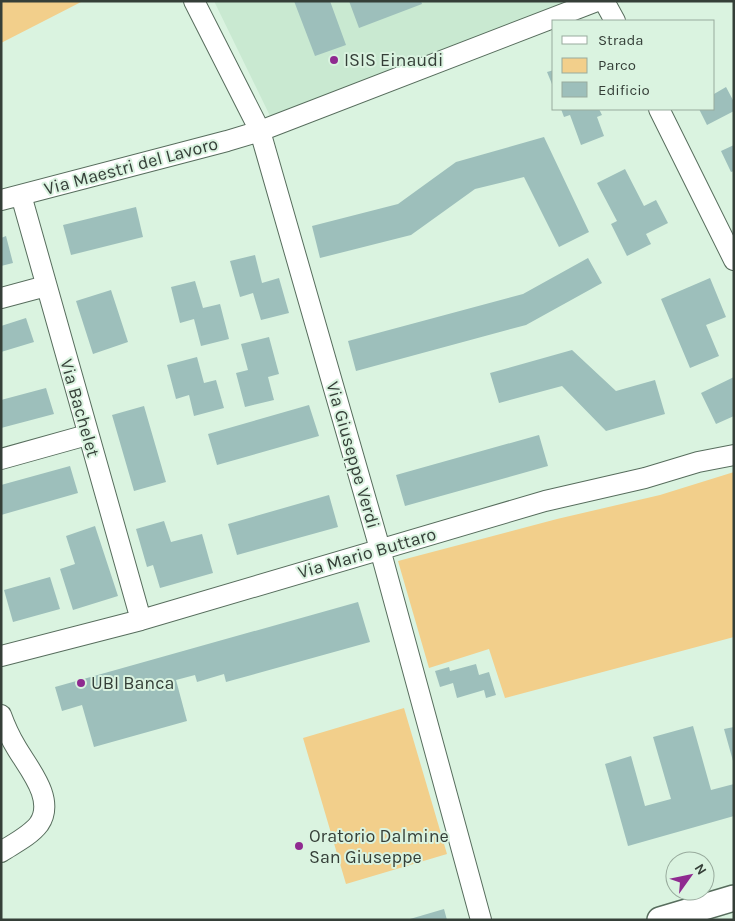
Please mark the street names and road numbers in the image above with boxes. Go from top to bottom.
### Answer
street label: Via Maestri del Lavoro [42,132,220,200]
street label: Via Bachelet [55,356,105,460]
street label: Via Giuseppe Verdi [321,379,385,531]
street label: Via Mario Buttaro [295,523,439,583]

